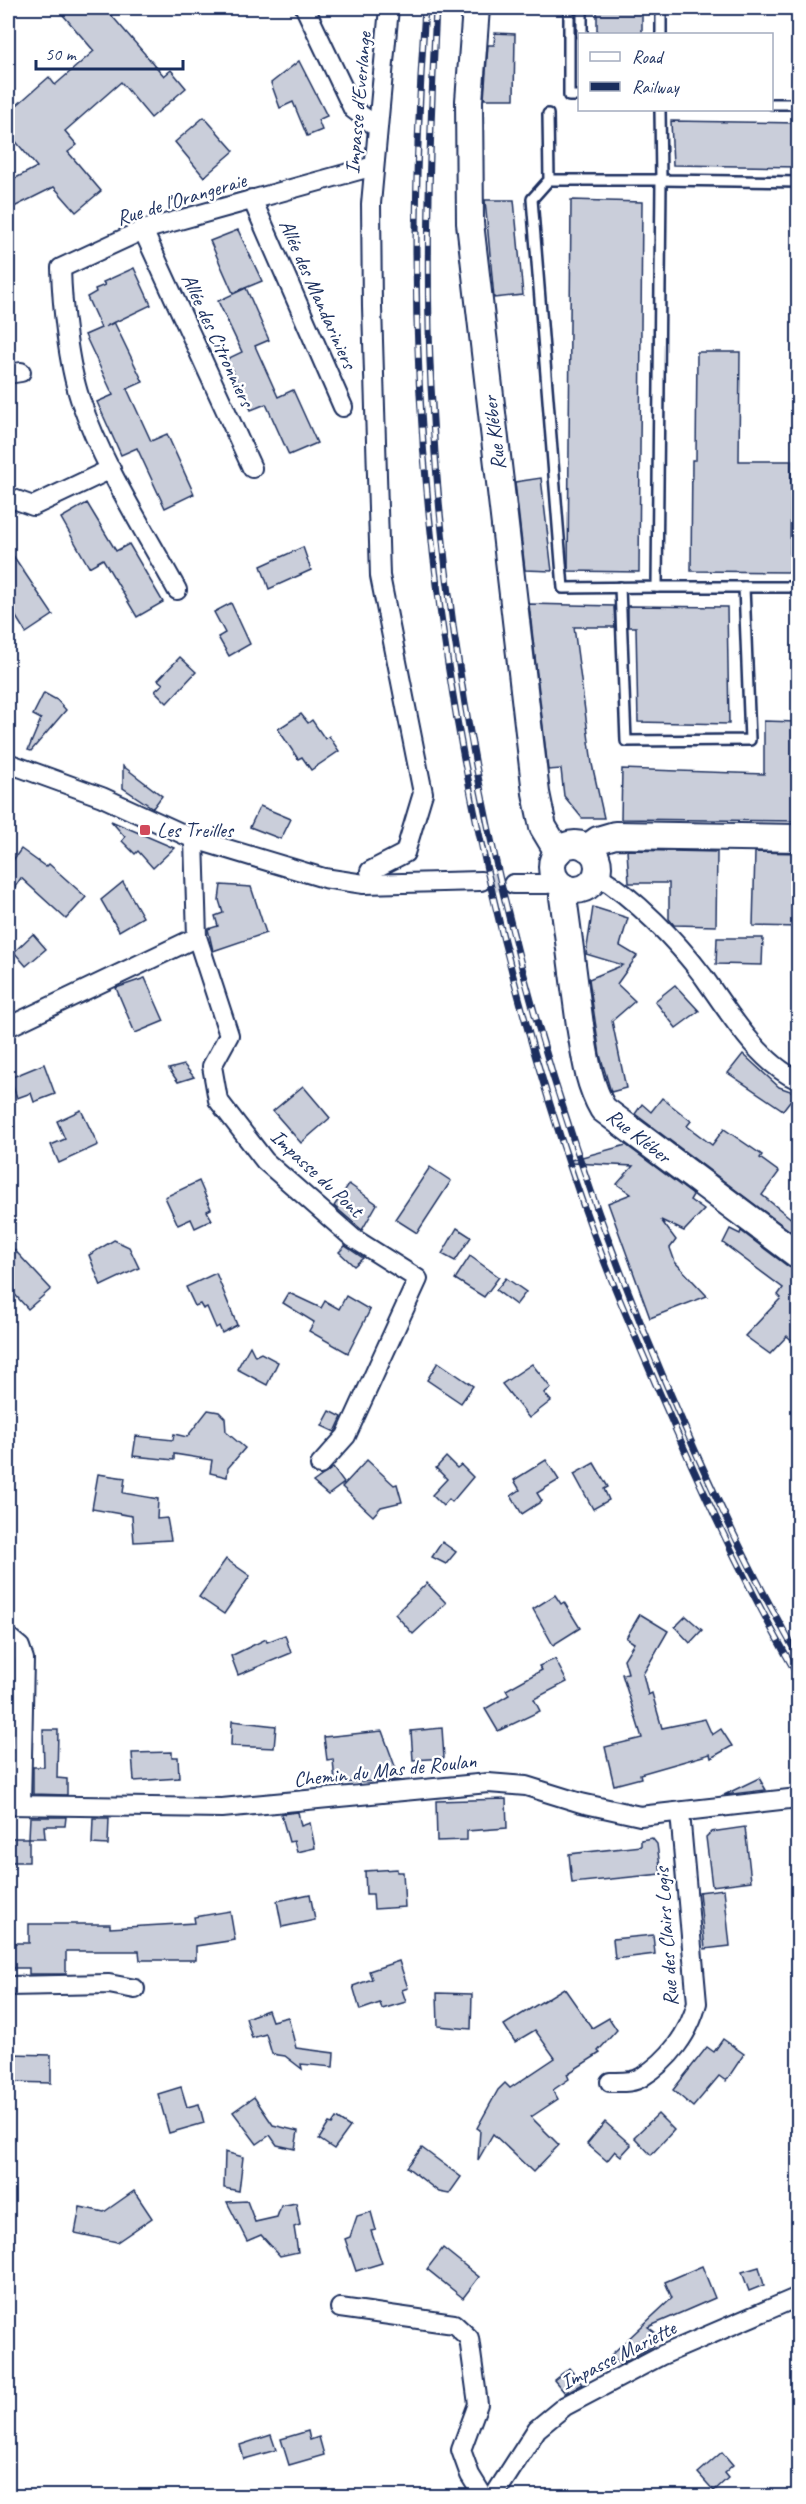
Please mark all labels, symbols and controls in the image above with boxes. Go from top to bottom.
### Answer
street label: Impasse d'Everlange [339,30,377,175]
scale bar [36,33,183,71]
legend [578,33,773,111]
text: 50 m [45,43,78,65]
text: Road [632,46,665,68]
text: Railway [632,76,680,98]
street label: Rue de l'Orangeraie [113,167,250,231]
street label: Allée des Mandariniers [273,215,363,374]
street label: Allée des Citronniers [176,269,261,412]
street label: Rue Kléber [476,393,511,472]
place label: Les Treilles [157,817,235,843]
marker: Les Treilles [138,823,152,837]
street label: Rue Kléber [602,1103,678,1170]
street label: Impasse du Pont [265,1123,370,1224]
street label: Chemin du Mas de Roulan [292,1747,478,1793]
street label: Rue des Clairs Logis [648,1865,684,2007]
street label: Impasse Mariette [556,2314,681,2395]

